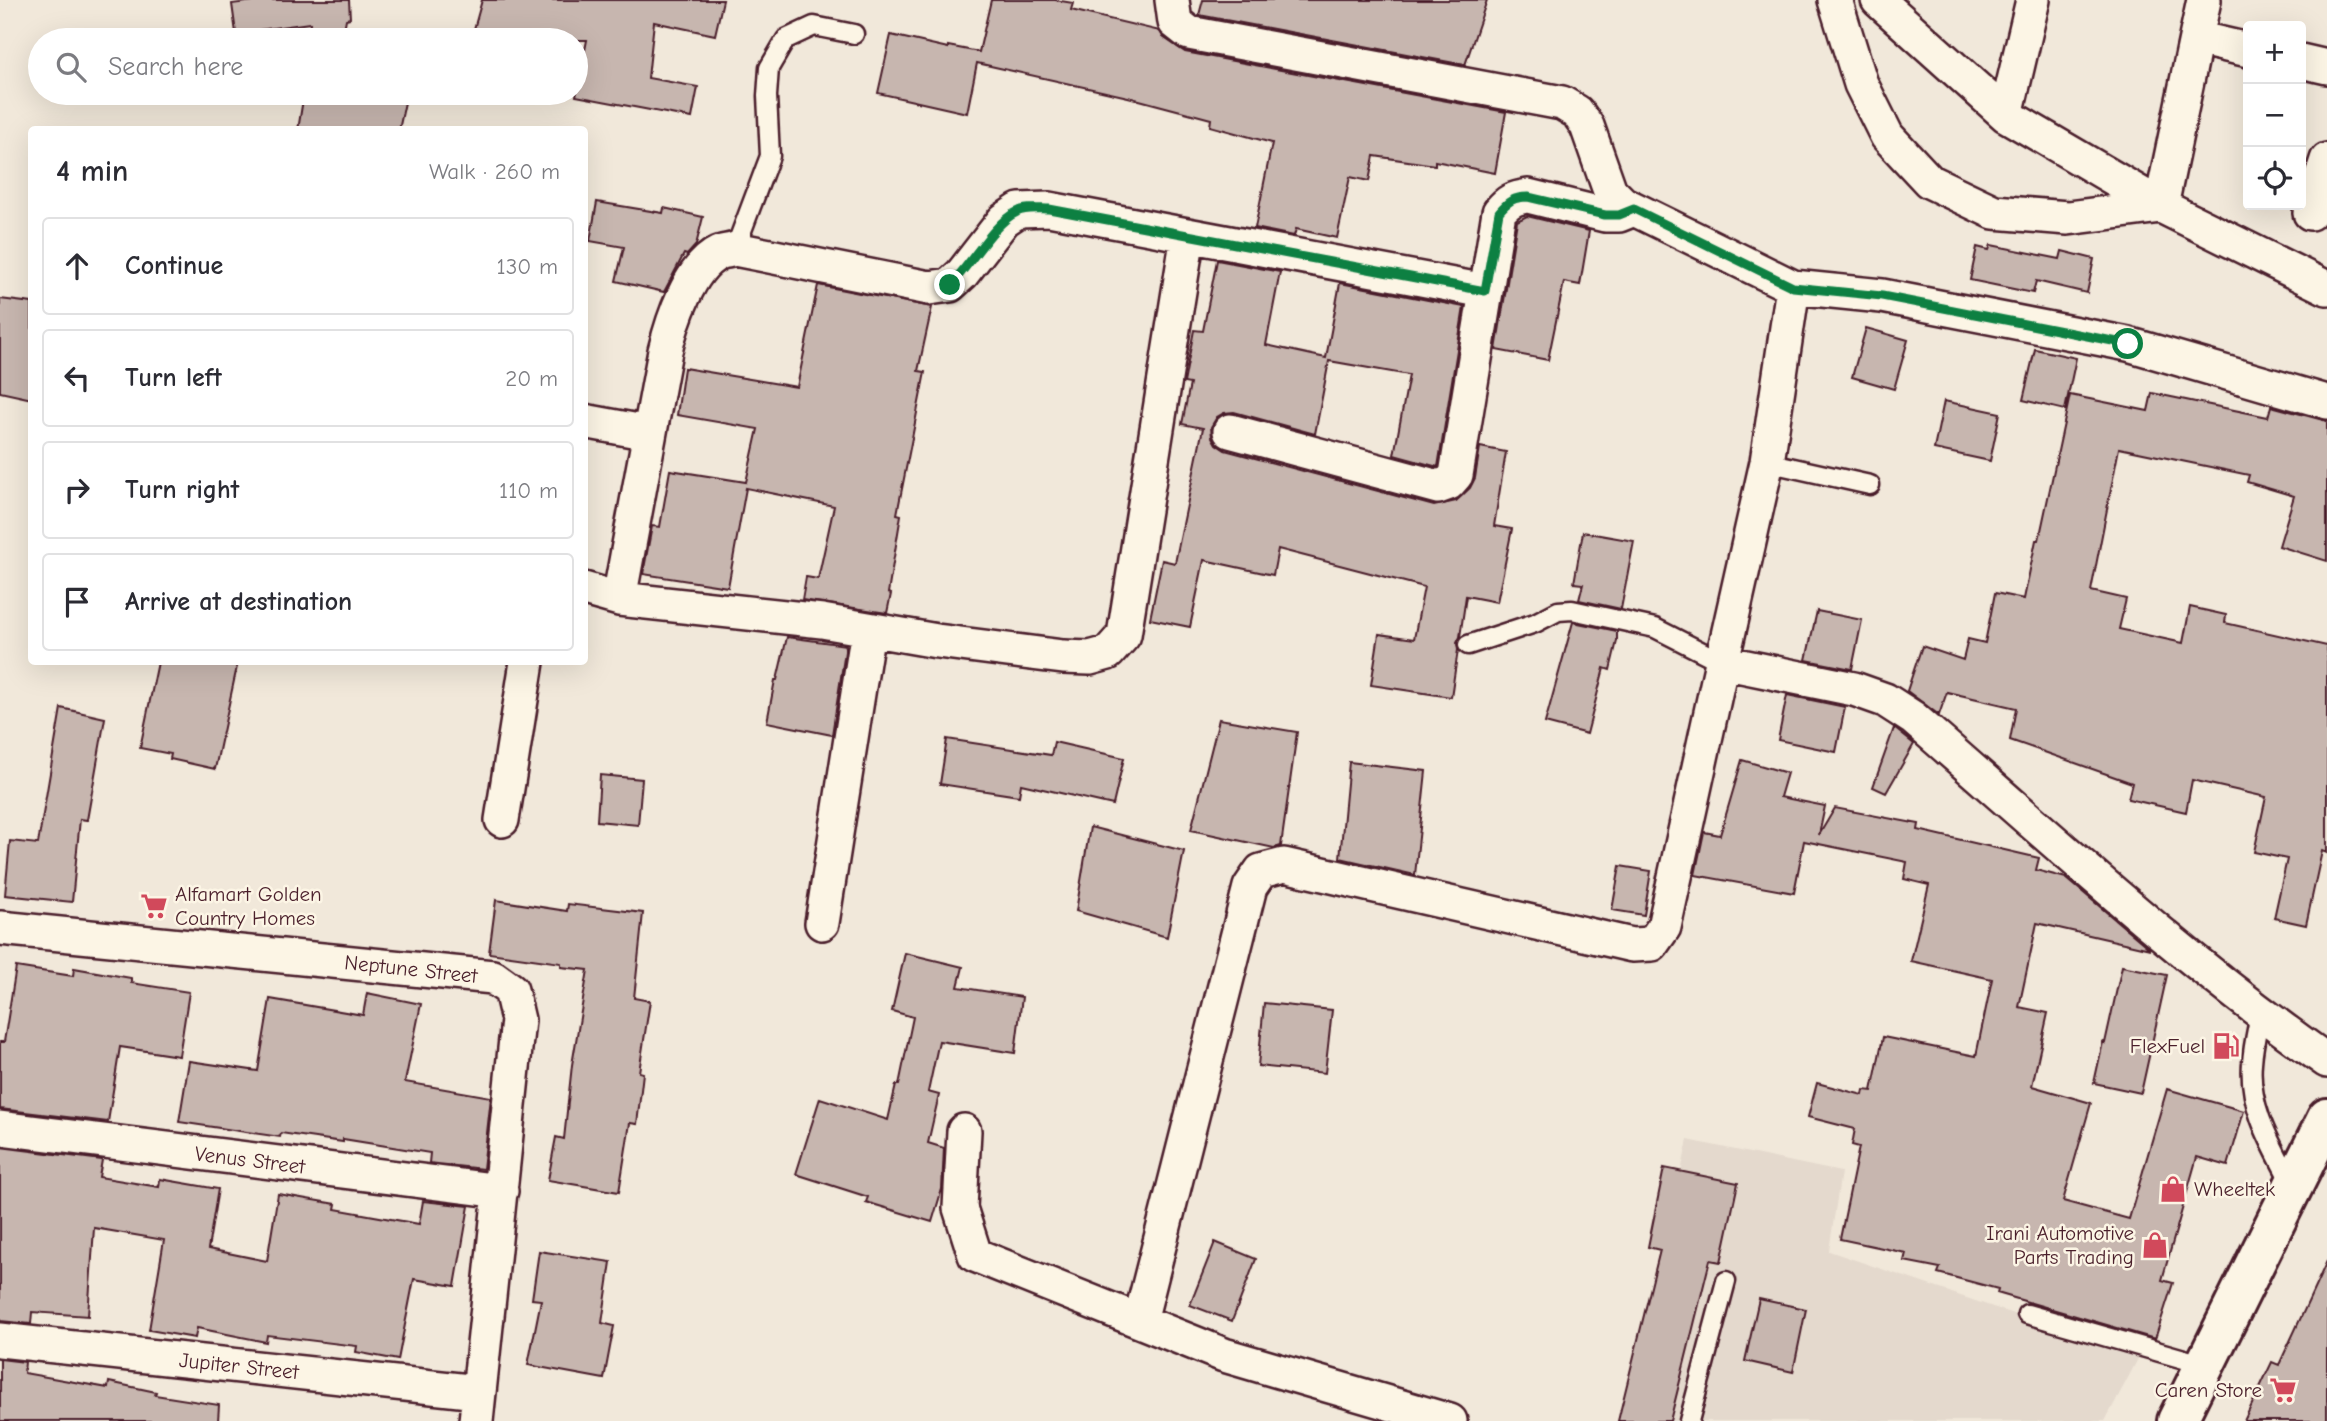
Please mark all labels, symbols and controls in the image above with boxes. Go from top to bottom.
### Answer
map controls [2243,21,2306,210]
button: + [2243,21,2306,84]
search box [28,28,588,105]
icon: search [52,48,90,86]
text: Search here [108,52,243,82]
button: − [2243,84,2306,147]
button: locate [2243,147,2306,210]
text: 4 min [56,154,128,189]
text: Walk · 260 m [429,158,560,185]
icon: ahead [58,247,96,285]
text: Continue [125,251,223,281]
text: 130 m [497,253,558,280]
route end [934,269,965,300]
route start [2112,328,2143,359]
icon: left [58,359,96,397]
text: Turn left [125,363,222,393]
text: 20 m [505,365,558,392]
icon: right [58,471,96,509]
text: Turn right [125,475,239,505]
text: 110 m [499,477,558,504]
icon: arrive [58,583,96,621]
text: Arrive at destination [125,587,352,617]
place label: Alfamart Golden Country Homes [175,882,322,930]
supermarket icon: Alfamart Golden Country Homes [139,891,169,921]
street label: Neptune Street [343,950,480,988]
fuel station icon: FlexFuel [2211,1031,2241,1061]
place label: FlexFuel [2130,1034,2205,1058]
street label: Venus Street [193,1141,308,1179]
shop icon: Wheeltek [2158,1174,2188,1204]
place label: Wheeltek [2194,1177,2275,1201]
place label: Irani Automotive Parts Trading [1986,1221,2134,1269]
shop icon: Irani Automotive Parts Trading [2140,1230,2170,1260]
street label: Jupiter Street [178,1348,301,1384]
supermarket icon: Caren Store [2268,1375,2298,1405]
place label: Caren Store [2155,1378,2262,1402]

